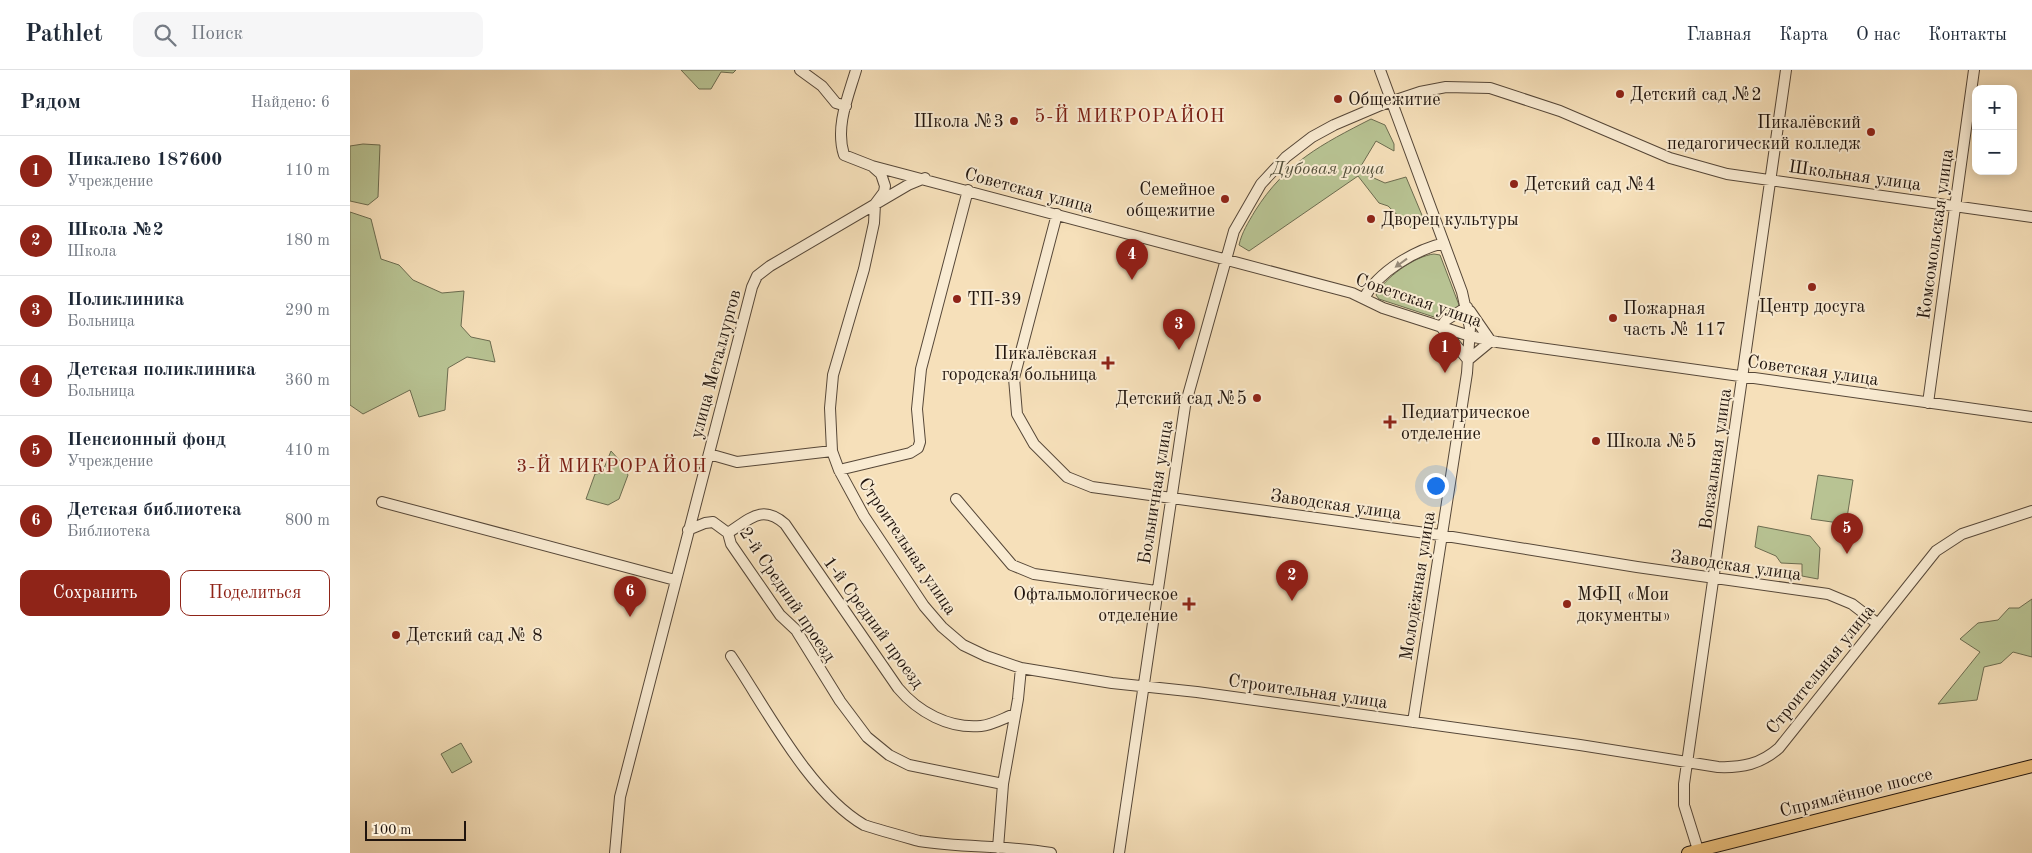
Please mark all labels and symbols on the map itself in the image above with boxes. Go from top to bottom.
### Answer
place label: Детский сад №2 [1630,86,1762,104]
marker: Детский сад №2 [1614,88,1626,100]
place label: Общежитие [1348,91,1441,109]
marker: Общежитие [1332,93,1344,105]
district label: 5-Й МИКРОРАЙОН [1034,104,1226,127]
place label: Школа №3 [914,113,1004,131]
place label: Пикалёвский педагогический колледж [1667,114,1861,153]
marker: Школа №3 [1008,115,1020,127]
marker: Пикалёвский педагогический колледж [1865,126,1877,138]
street label: Комсомольская улица [1915,148,1957,321]
street label: Школьная улица [1787,158,1922,194]
park label: Дубовая роща [1269,160,1385,178]
street label: Советская улица [962,165,1095,217]
place label: Детский сад №4 [1524,176,1656,194]
marker: Детский сад №4 [1508,178,1520,190]
place label: Семейное общежитие [1126,181,1215,220]
marker: Семейное общежитие [1219,193,1231,205]
place label: Дворец культуры [1381,211,1519,229]
marker: Дворец культуры [1365,213,1377,225]
pin: 4 [1116,239,1148,280]
one-way arrow [1394,258,1408,268]
street label: Советская улица [1353,271,1484,331]
marker: Центр досуга [1806,281,1818,293]
street label: улица Металлургов [687,288,745,441]
place label: ТП-39 [967,291,1022,309]
marker: ТП-39 [951,293,963,305]
place label: Центр досуга [1759,298,1865,316]
place label: Пожарная часть № 117 [1623,300,1726,339]
pin: 3 [1163,309,1195,350]
marker: Пожарная часть № 117 [1607,312,1619,324]
pin: 1 [1429,332,1461,373]
place label: Пикалёвская городская больница [942,345,1097,384]
street label: Советская улица [1746,353,1880,389]
marker: Пикалёвская городская больница [1101,356,1115,370]
street label: Вокзальная улица [1697,387,1735,531]
place label: Детский сад №5 [1115,390,1247,408]
marker: Детский сад №5 [1251,392,1263,404]
place label: Педиатрическое отделение [1401,404,1530,443]
marker: Педиатрическое отделение [1383,415,1397,429]
street label: Больничная улица [1136,419,1176,566]
place label: Школа №5 [1606,433,1696,451]
marker: Школа №5 [1590,435,1602,447]
district label: 3-Й МИКРОРАЙОН [516,454,708,477]
your location [1423,473,1449,499]
street label: Строительная улица [855,475,960,618]
street label: Заводская улица [1269,487,1403,523]
street label: Молодёжная улица [1397,510,1439,662]
pin: 5 [1831,513,1863,554]
street label: 2-й Средний проезд [736,524,839,665]
street label: Заводская улица [1669,548,1803,584]
street label: 1-й Средний проезд [820,554,927,692]
pin: 2 [1276,560,1308,601]
pin: 6 [614,576,646,617]
place label: Офтальмологическое отделение [1013,586,1178,625]
place label: МФЦ «Мои документы» [1577,586,1671,625]
marker: Офтальмологическое отделение [1182,597,1196,611]
marker: МФЦ «Мои документы» [1561,598,1573,610]
street label: Строительная улица [1763,601,1878,738]
place label: Детский сад № 8 [406,627,543,645]
marker: Детский сад № 8 [390,629,402,641]
street label: Строительная улица [1227,672,1389,712]
street label: Спрямлённое шоссе [1778,765,1935,821]
scale bar [365,818,466,841]

